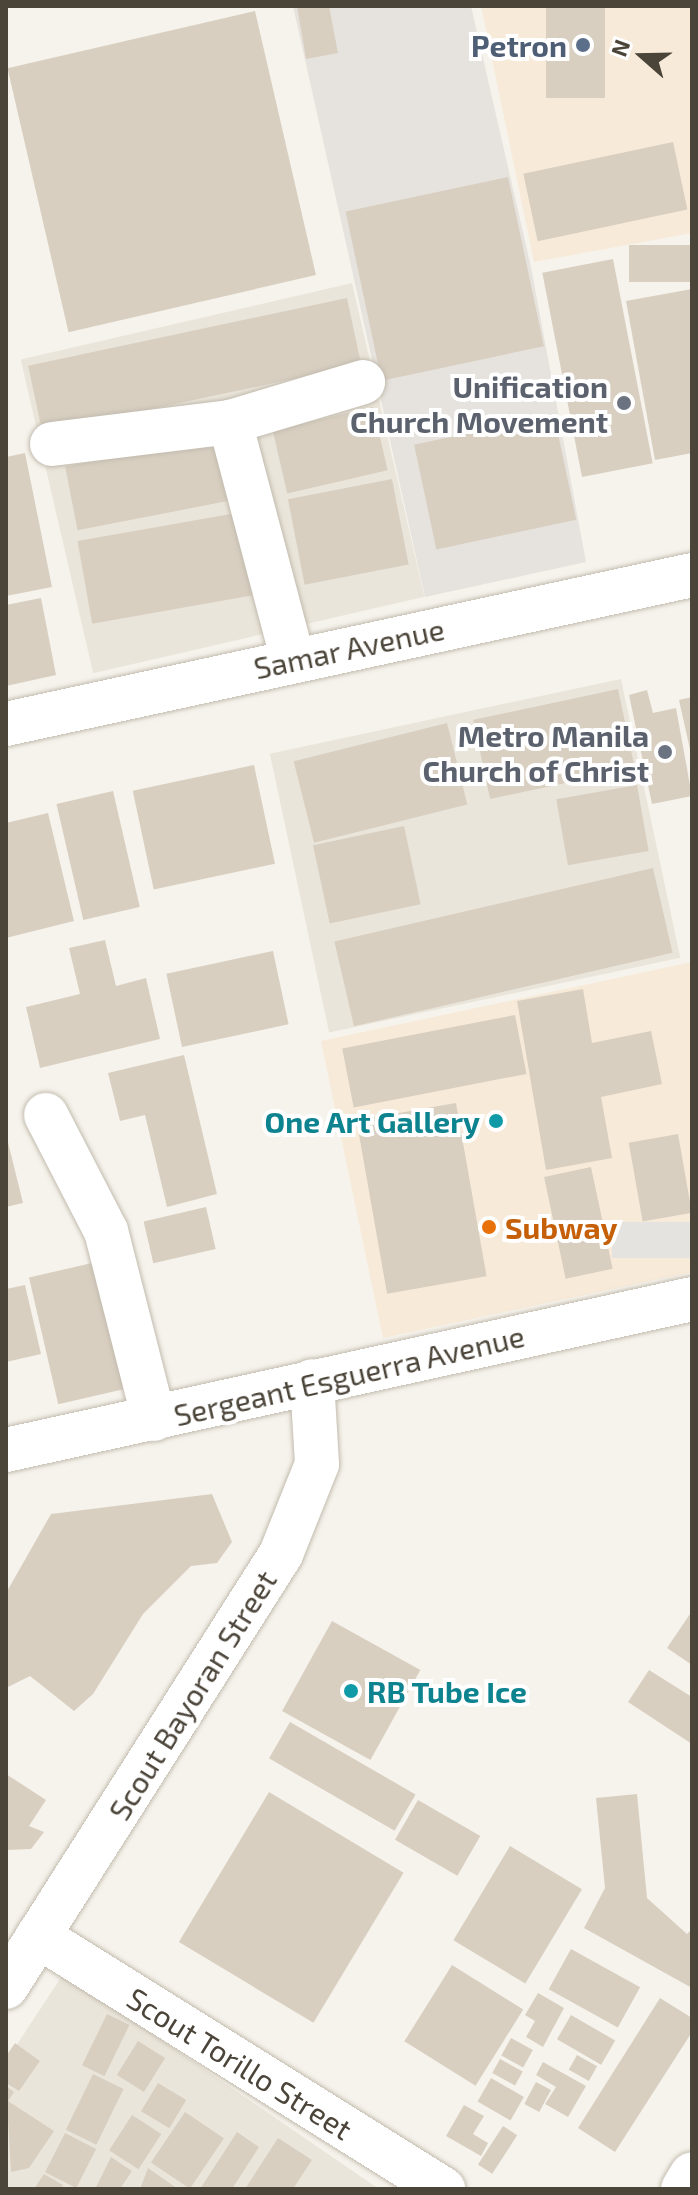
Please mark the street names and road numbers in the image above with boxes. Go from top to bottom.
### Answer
street label: Samar Avenue [250,610,448,686]
street label: Sergeant Esguerra Avenue [170,1317,528,1433]
street label: Scout Bayoran Street [101,1564,283,1826]
street label: Scout Torillo Street [121,1979,359,2147]

